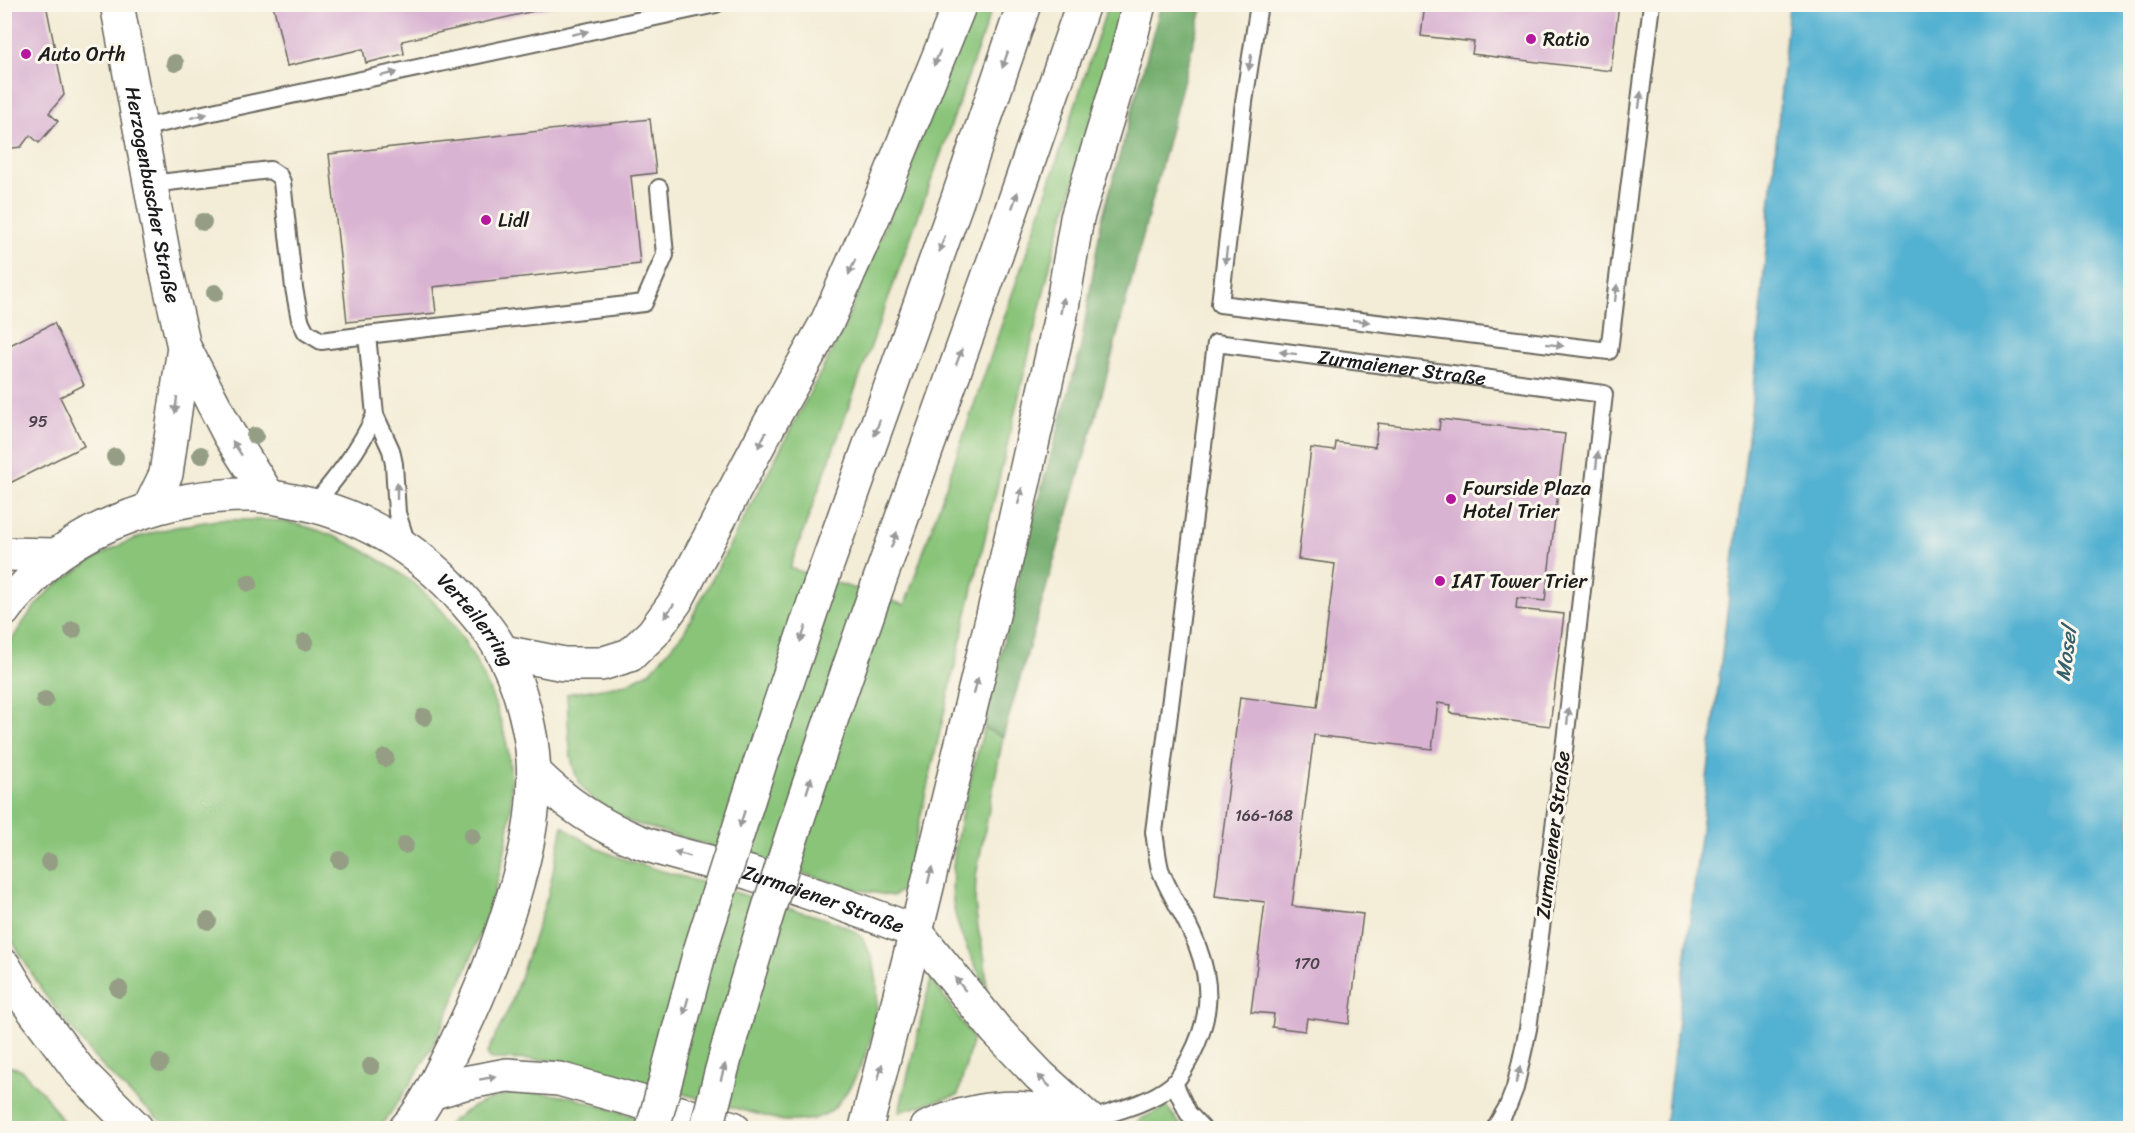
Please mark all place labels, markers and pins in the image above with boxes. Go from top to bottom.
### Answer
place label: Ratio [1543,22,1589,57]
marker: Ratio [1524,32,1538,46]
place label: Auto Orth [37,37,126,72]
marker: Auto Orth [19,47,33,61]
place label: Lidl [498,203,530,238]
marker: Lidl [479,213,493,227]
place label: Fourside Plaza Hotel Trier [1463,471,1591,529]
marker: Fourside Plaza Hotel Trier [1444,492,1458,506]
place label: IAT Tower Trier [1451,564,1588,599]
marker: IAT Tower Trier [1433,574,1447,588]

